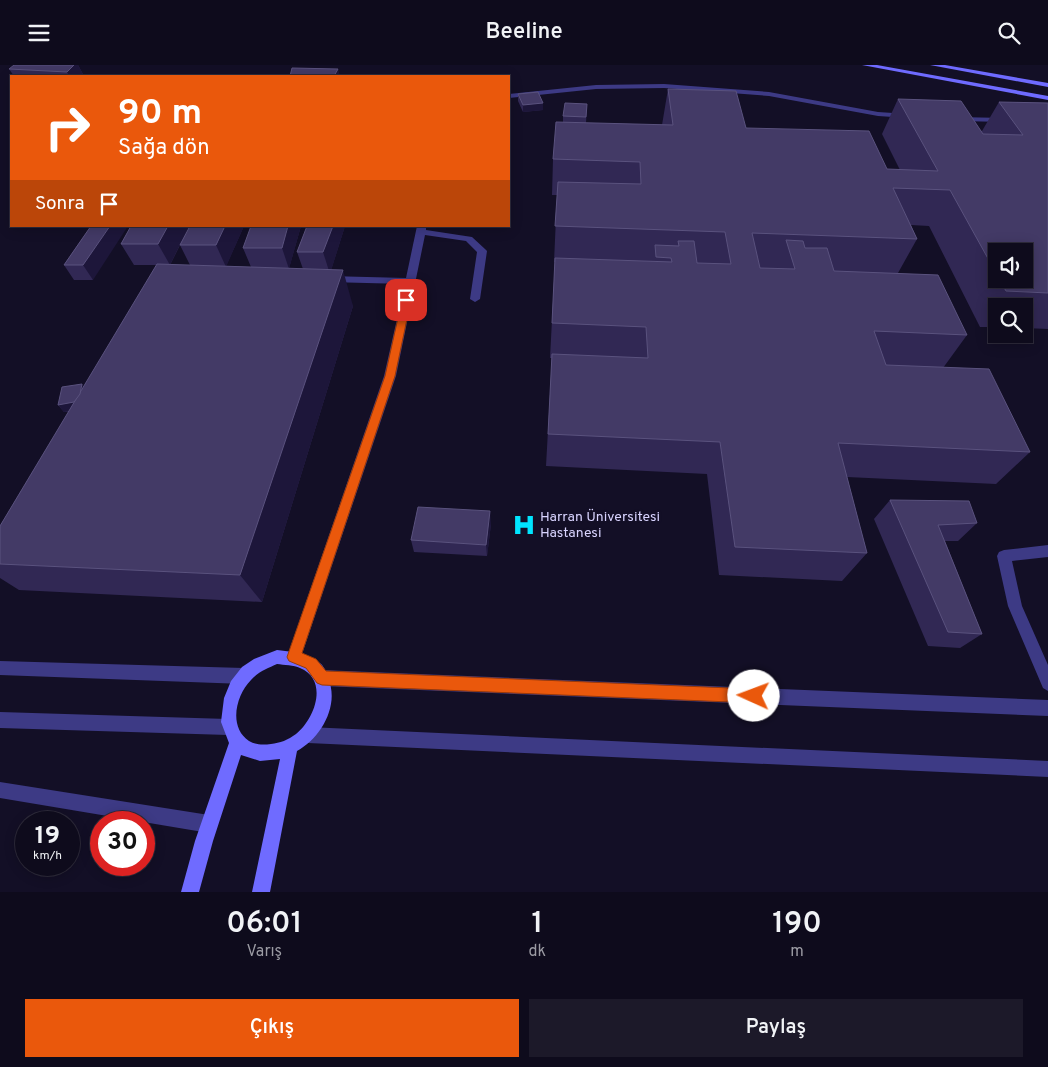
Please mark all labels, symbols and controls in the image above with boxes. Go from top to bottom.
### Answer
icon: menu [25,19,53,47]
text: Beeline [485,19,563,46]
icon: search [995,19,1023,47]
text: 90 m [118,92,202,136]
icon: right [35,95,100,160]
text: Sağa dön [118,135,210,162]
icon: arrive [95,190,123,218]
text: Sonra [35,192,85,216]
map controls [988,243,1033,343]
button: sound [988,243,1033,288]
pin [385,279,427,321]
icon: arrive [392,286,420,314]
button: search [988,298,1033,343]
place label: Harran Üniversitesi Hastanesi [540,508,660,542]
hospital icon: Harran Üniversitesi Hastanesi [511,512,537,538]
position arrow [727,669,779,721]
speed limit sign: 30 [90,811,155,876]
text: 19 [35,821,60,853]
text: km/h [33,848,62,864]
text: 06:01 [226,906,302,943]
text: 1 [531,906,543,943]
text: 190 [772,906,822,943]
text: Varış [246,942,282,962]
text: dk [529,942,546,962]
text: m [790,942,804,962]
button: Çıkış [25,999,519,1057]
button: Paylaş [529,999,1023,1057]

